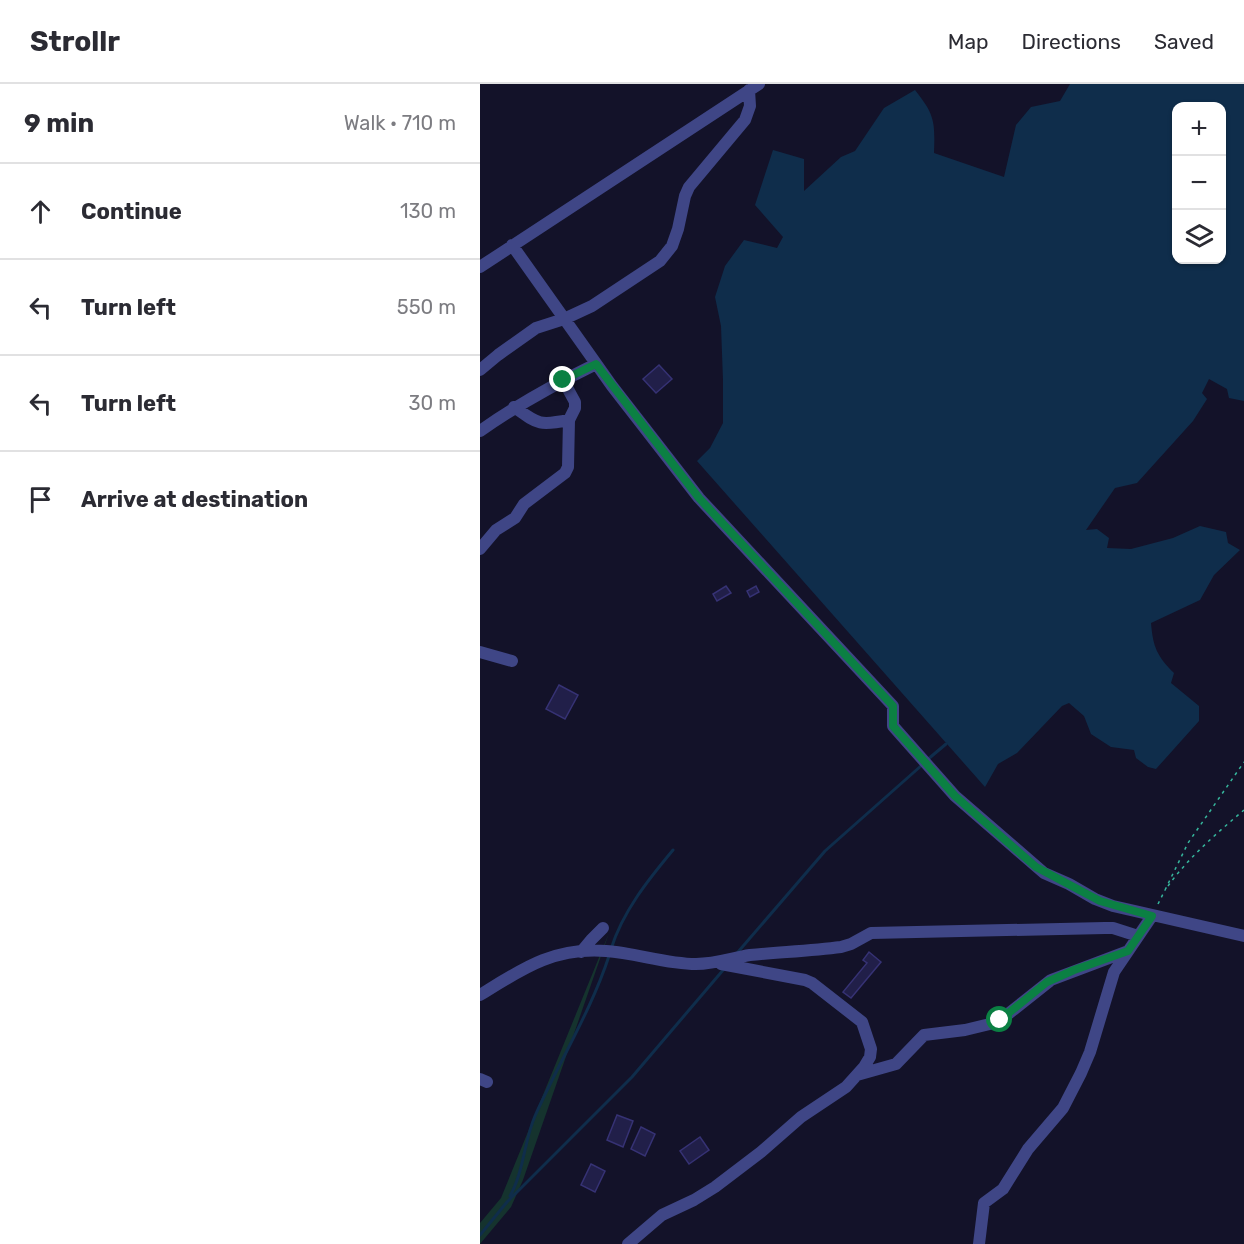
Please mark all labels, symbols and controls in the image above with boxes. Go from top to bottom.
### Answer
text: Strollr [30,25,120,58]
text: Map [948,29,989,54]
text: Directions [1022,29,1121,54]
text: Saved [1154,29,1214,54]
map controls [1172,102,1226,264]
button: + [1172,102,1226,156]
text: 9 min [24,108,94,139]
text: Walk · 710 m [344,111,456,135]
button: − [1172,156,1226,210]
icon: ahead [24,195,57,228]
text: Continue [81,198,182,225]
text: 130 m [400,199,456,223]
button: layers [1172,210,1226,264]
icon: left [24,291,57,324]
text: Turn left [81,294,176,321]
text: 550 m [397,295,456,319]
route end [549,366,575,392]
icon: left [24,387,57,420]
text: Turn left [81,390,176,417]
text: 30 m [409,391,456,415]
icon: arrive [24,483,57,516]
text: Arrive at destination [81,486,308,513]
route start [986,1006,1012,1032]

